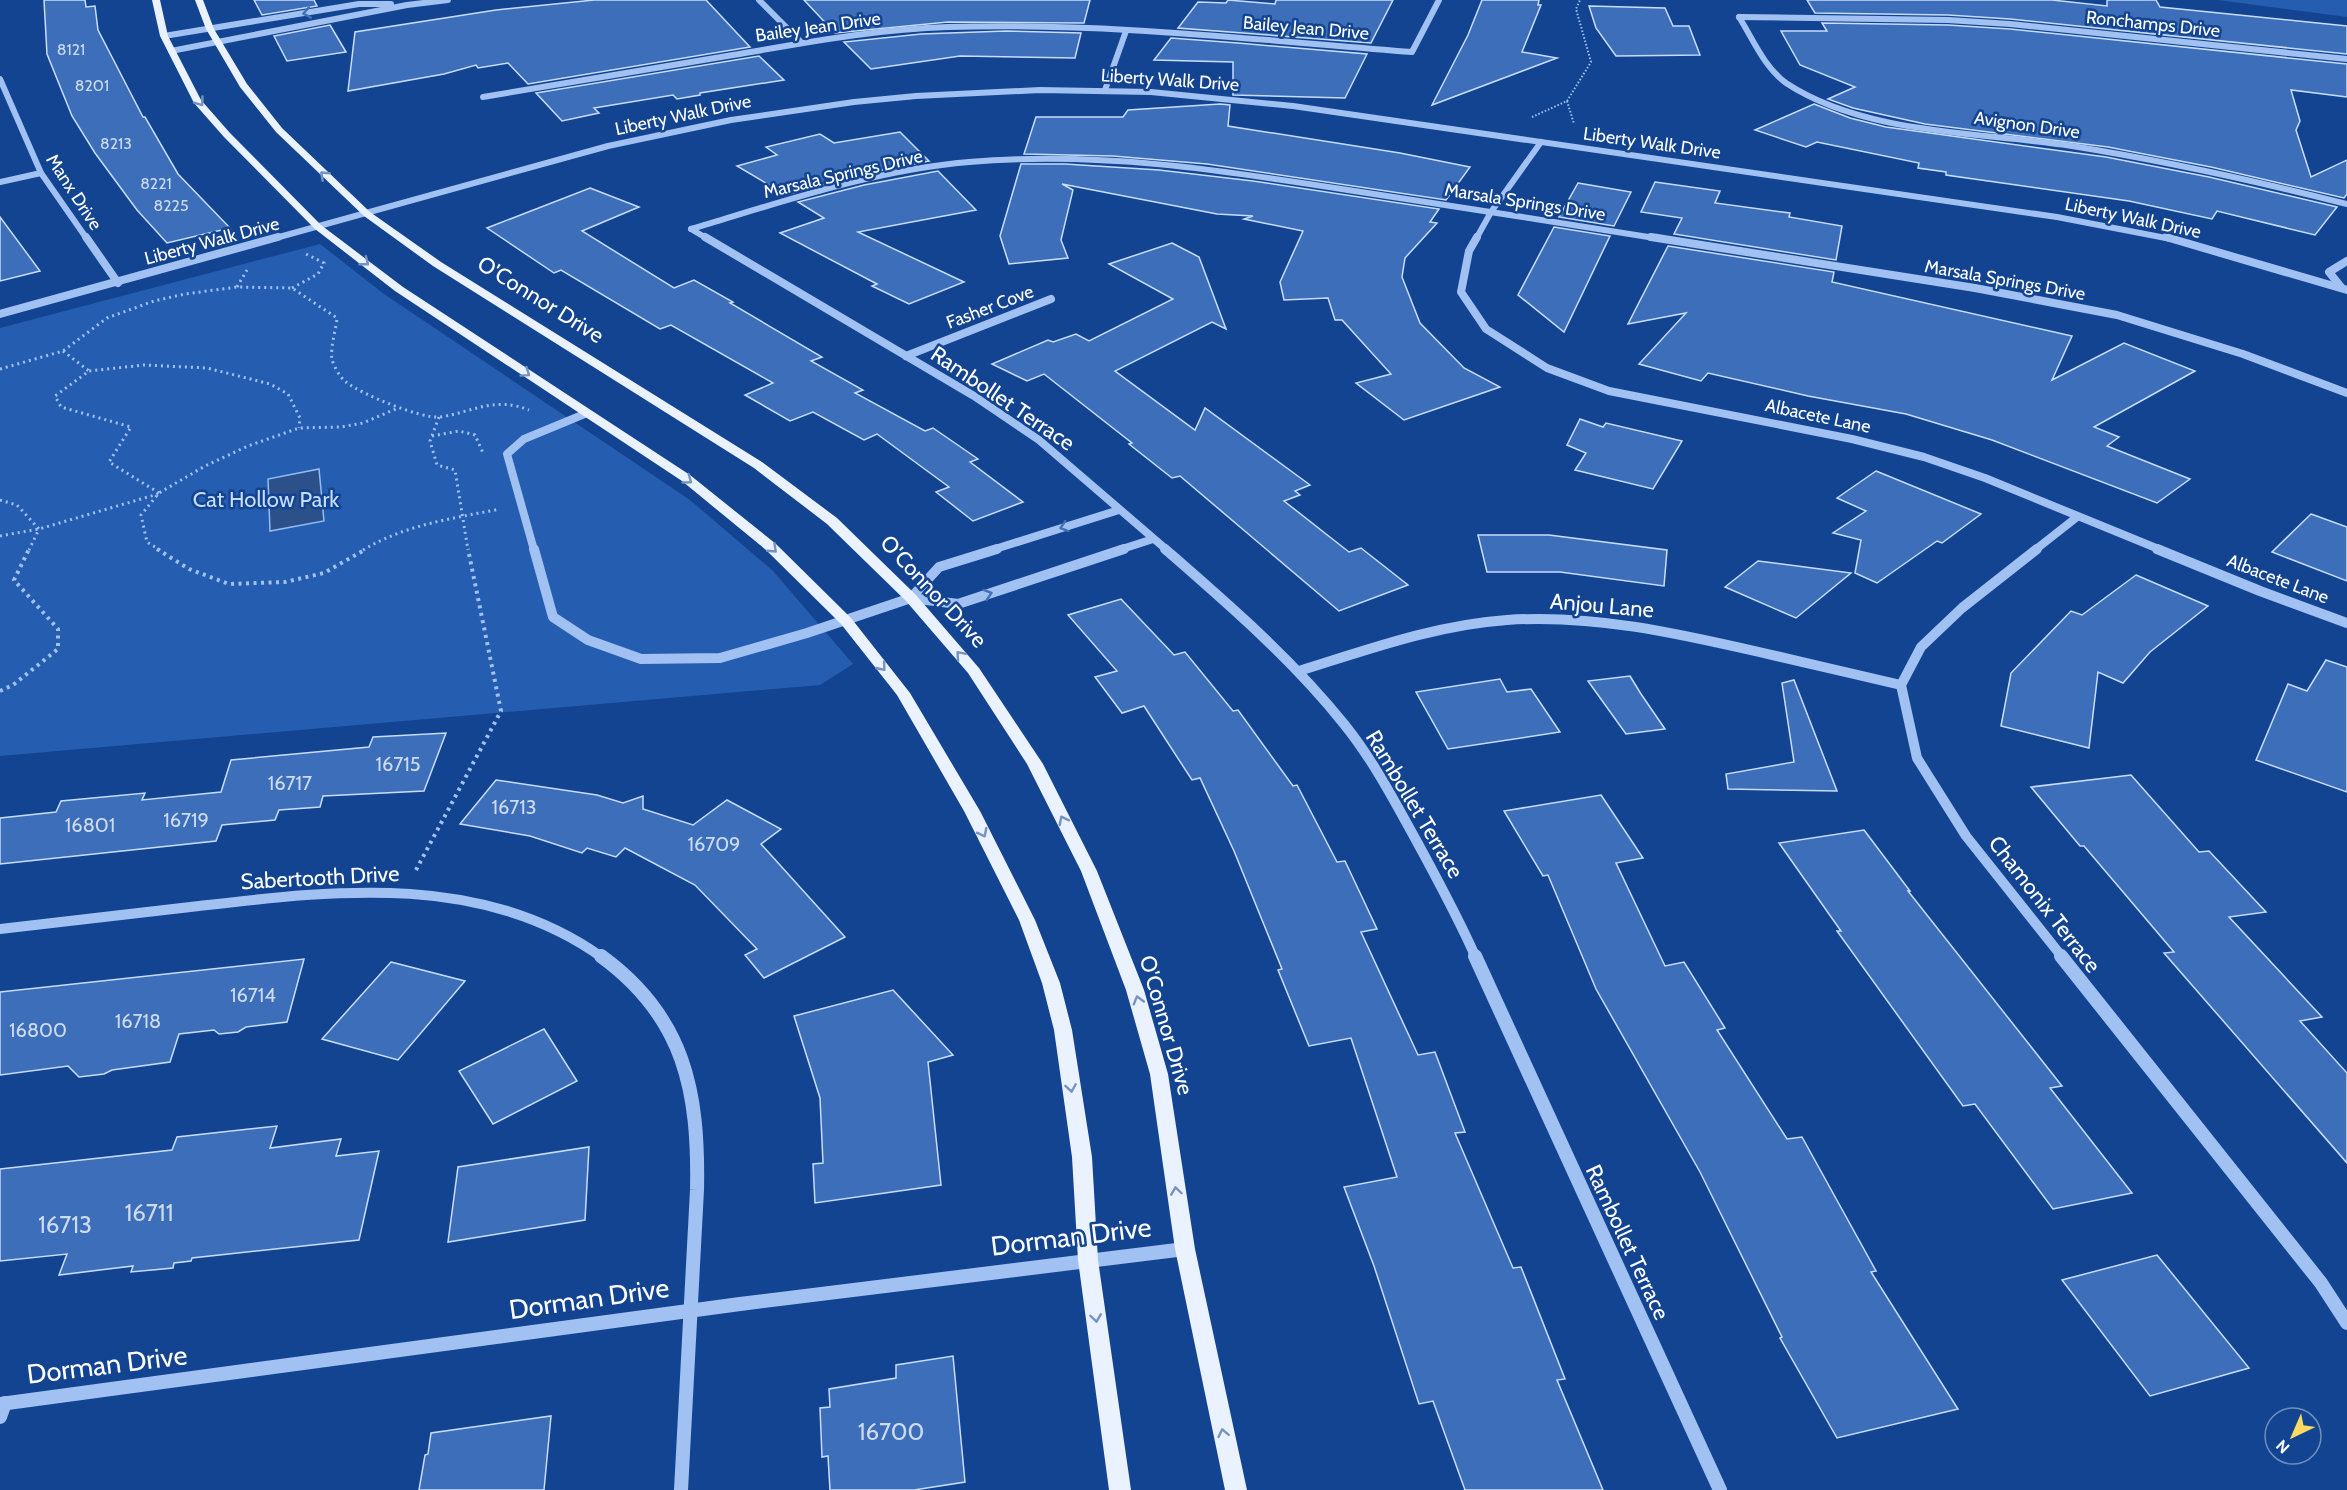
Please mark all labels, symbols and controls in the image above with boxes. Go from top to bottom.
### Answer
one-way arrow [302,6,312,18]
street label: Ronchamps Drive [2085,6,2221,42]
street label: Bailey Jean Drive [754,7,882,47]
street label: Bailey Jean Drive [1242,12,1370,44]
house number: 8121 [57,40,85,59]
street label: Liberty Walk Drive [1100,64,1240,96]
house number: 8201 [75,76,109,95]
street label: Liberty Walk Drive [613,90,753,140]
one-way arrow [193,95,204,106]
street label: Avignon Drive [1973,107,2081,143]
street label: Liberty Walk Drive [1582,122,1722,164]
house number: 8213 [100,134,132,153]
street label: Marsala Springs Drive [761,145,925,203]
street label: Manx Drive [41,150,107,234]
one-way arrow [320,171,331,182]
house number: 8221 [140,174,172,193]
street label: Marsala Springs Drive [1443,178,1607,226]
street label: Liberty Walk Drive [2063,193,2203,243]
house number: 8225 [153,196,189,215]
street label: Liberty Walk Drive [142,212,282,270]
street label: O'Connor Drive [473,250,609,349]
one-way arrow [358,255,369,266]
street label: Marsala Springs Drive [1923,255,2087,305]
street label: Fasher Cove [943,280,1037,334]
street label: Rambollet Terrace [926,340,1080,457]
one-way arrow [519,365,530,376]
street label: Albacete Lane [1763,394,1873,438]
one-way arrow [682,473,693,484]
park label: Cat Hollow Park [193,486,339,513]
one-way arrow [1059,520,1070,533]
street label: O'Connor Drive [875,529,993,653]
one-way arrow [766,542,776,553]
street label: Albacete Lane [2224,550,2332,608]
one-way arrow [982,588,993,601]
street label: Anjou Lane [1549,588,1655,623]
one-way arrow [956,651,967,662]
one-way arrow [875,660,886,671]
street label: Rambollet Terrace [1360,725,1469,883]
house number: 16715 [375,752,421,776]
house number: 16717 [268,771,312,795]
house number: 16713 [491,795,537,819]
house number: 16719 [163,808,209,832]
house number: 16801 [65,813,115,837]
one-way arrow [1059,816,1070,827]
one-way arrow [976,827,987,838]
street label: Chamonix Terrace [1983,830,2106,978]
house number: 16709 [688,832,740,856]
street label: Sabertooth Drive [240,860,400,895]
street label: O'Connor Drive [1134,952,1199,1098]
house number: 16714 [230,983,276,1007]
one-way arrow [1133,995,1145,1006]
house number: 16718 [115,1009,161,1033]
house number: 16800 [9,1018,67,1042]
one-way arrow [1065,1083,1077,1092]
street label: Rambollet Terrace [1580,1160,1675,1324]
one-way arrow [1171,1186,1183,1196]
house number: 16711 [125,1198,173,1227]
house number: 16713 [38,1210,92,1239]
street label: Dorman Drive [989,1210,1153,1263]
street label: Dorman Drive [507,1271,671,1326]
one-way arrow [1089,1313,1101,1322]
street label: Dorman Drive [25,1338,189,1391]
north arrow [2263,1406,2323,1466]
house number: 16700 [858,1417,924,1446]
one-way arrow [1218,1428,1231,1438]
text: N [2272,1436,2294,1457]

